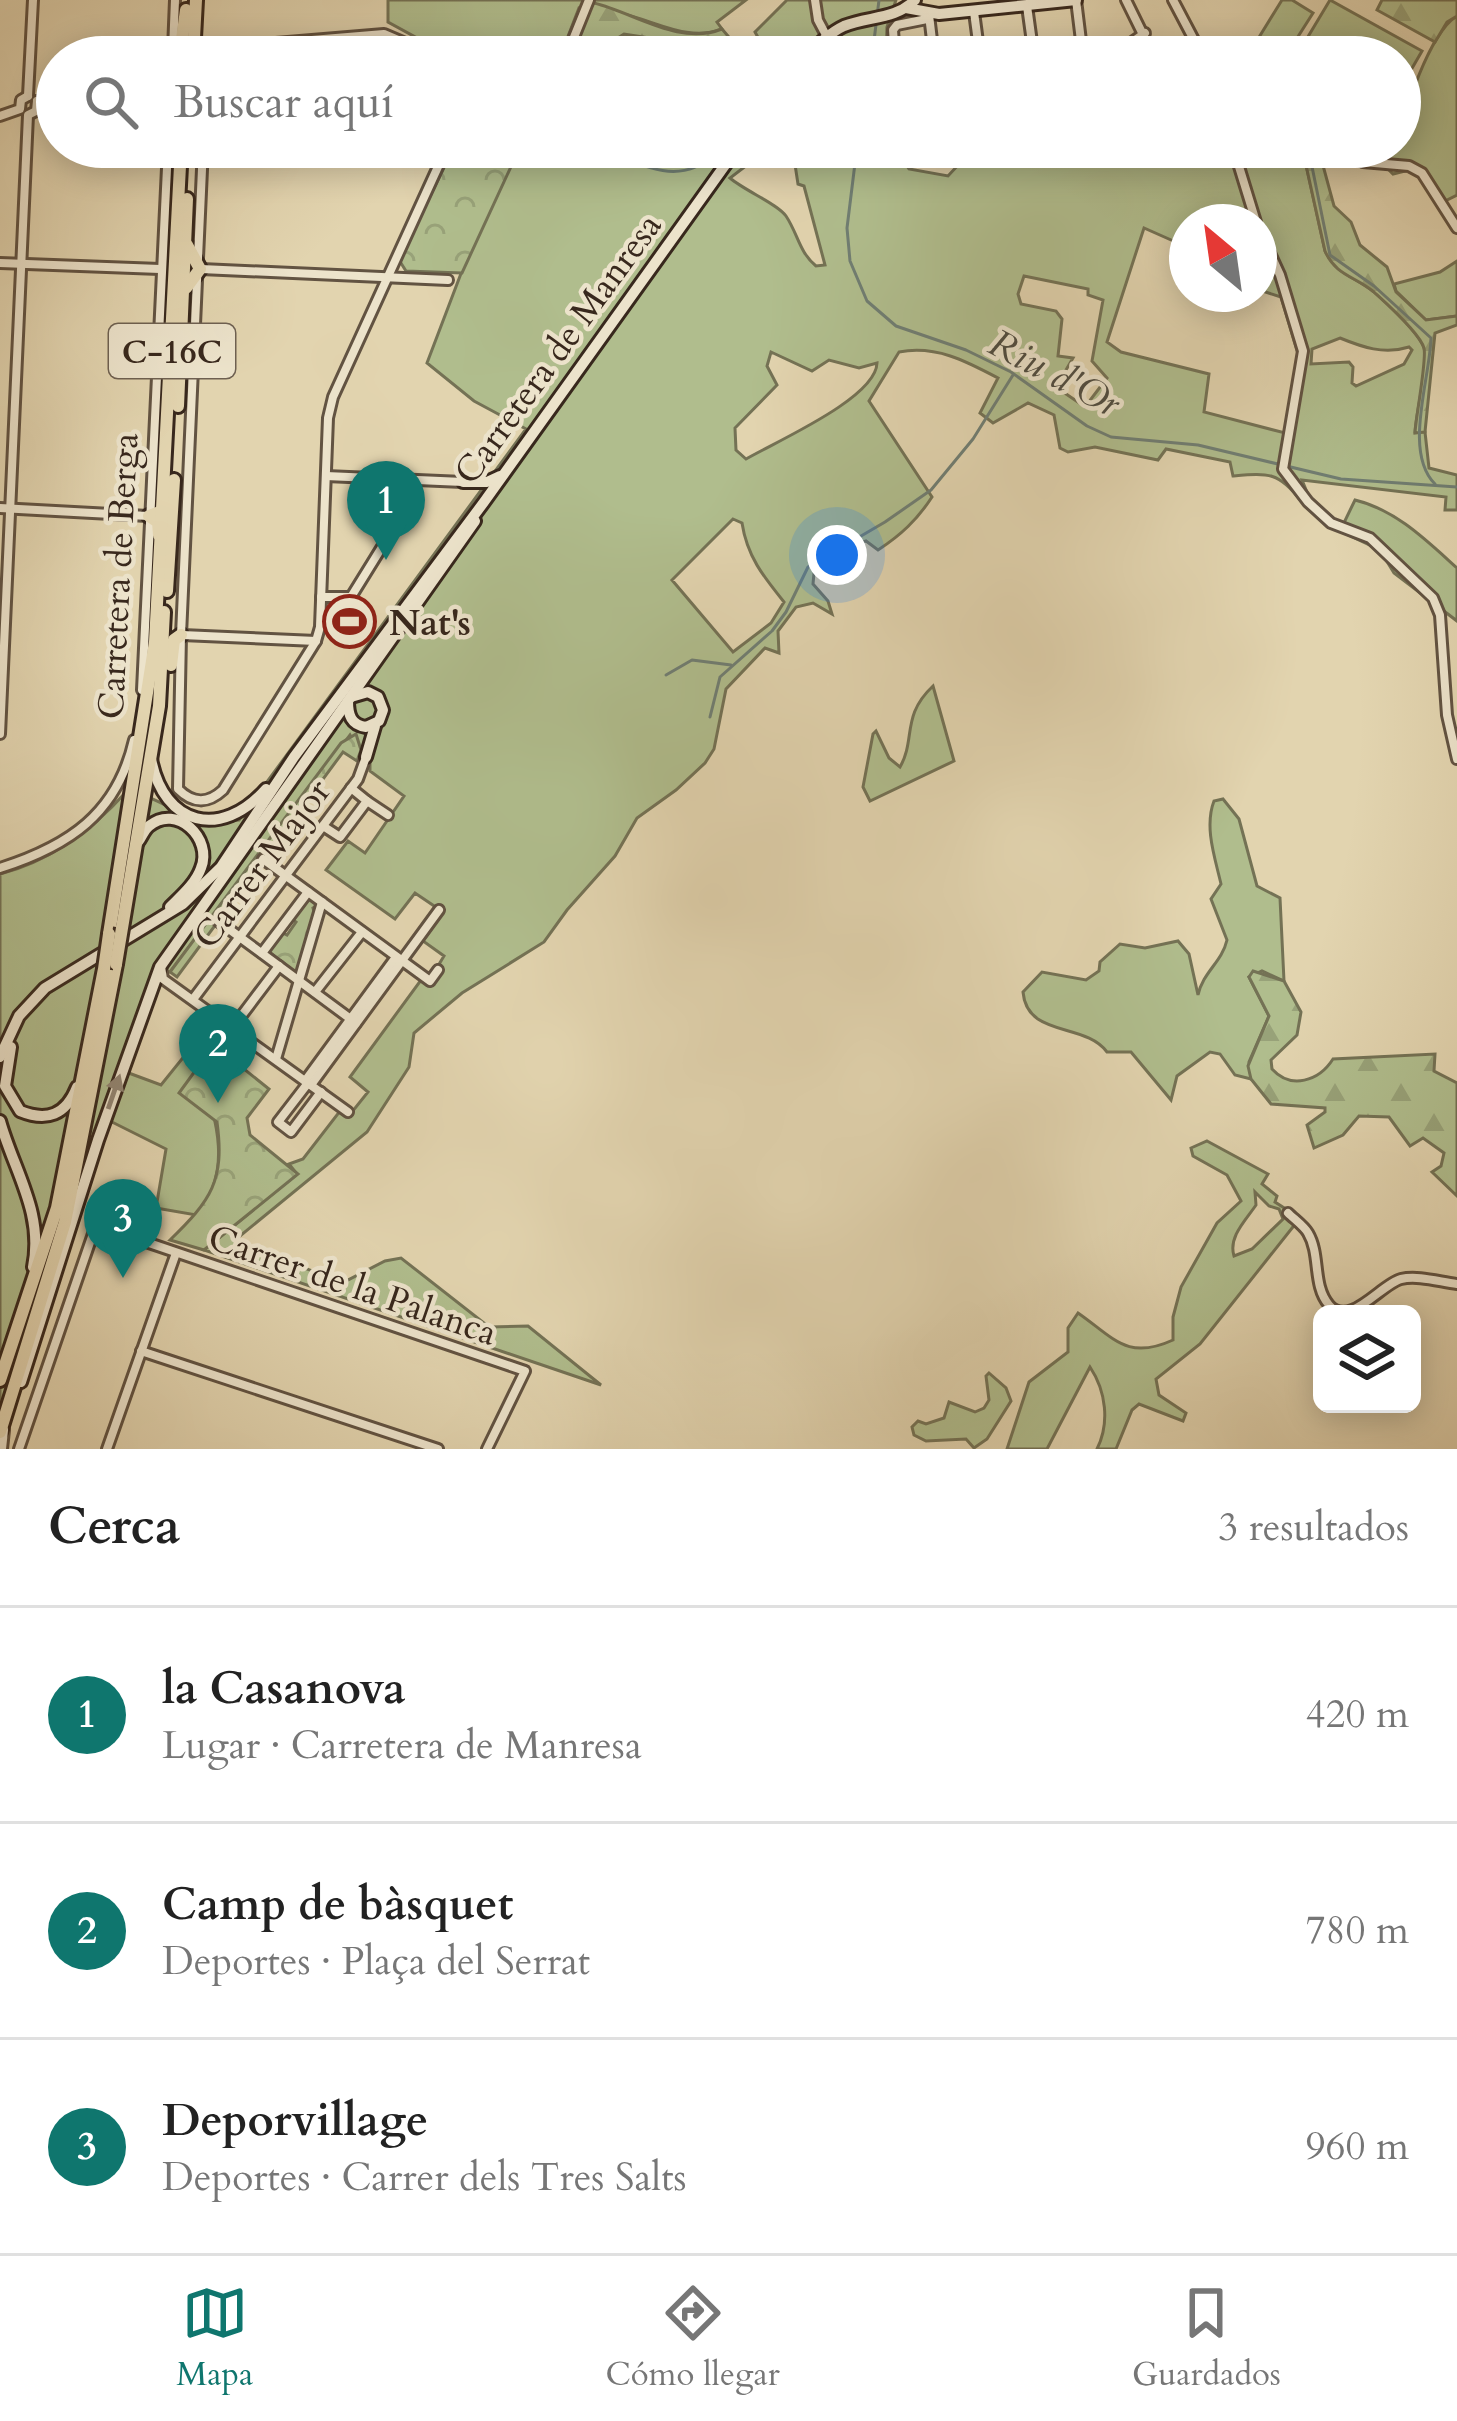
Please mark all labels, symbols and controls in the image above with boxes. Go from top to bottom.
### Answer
search box [36,36,1421,168]
icon: search [78,69,144,135]
text: Buscar aquí [174,72,394,133]
street label: Carretera de Manresa [443,203,673,494]
north arrow [1169,204,1277,312]
water label: Riu d'Or [979,317,1130,431]
road number: C-16C [109,324,235,378]
street label: Carretera de Berga [87,431,150,720]
pin: 1 [347,461,425,560]
your location [807,525,867,585]
sports icon: Nat's [322,594,378,650]
place label: Nat's [389,599,471,648]
street label: Carrer Major [182,768,343,959]
pin: 2 [179,1004,257,1103]
one-way arrow [106,1074,124,1110]
pin: 3 [84,1179,162,1278]
street label: Carrer de la Palanca [202,1213,504,1358]
map controls [1313,1305,1421,1413]
button: layers [1313,1305,1421,1413]
text: Cerca [48,1492,180,1562]
text: 3 resultados [1218,1501,1409,1554]
text: la Casanova [162,1658,406,1719]
text: 1 [77,1688,97,1741]
text: 420 m [1306,1688,1409,1741]
text: Lugar · Carretera de Manresa [162,1719,642,1772]
text: Camp de bàsquet [162,1874,513,1935]
text: 2 [77,1904,97,1957]
text: 780 m [1306,1904,1409,1957]
text: Deportes · Plaça del Serrat [162,1935,590,1988]
text: Deporvillage [162,2090,428,2151]
text: 3 [77,2120,97,2173]
text: 960 m [1306,2120,1409,2173]
text: Deportes · Carrer dels Tres Salts [162,2151,687,2204]
tab: Mapa [176,2280,253,2397]
tab: Cómo llegar [606,2280,780,2397]
tab: Guardados [1132,2280,1281,2397]

